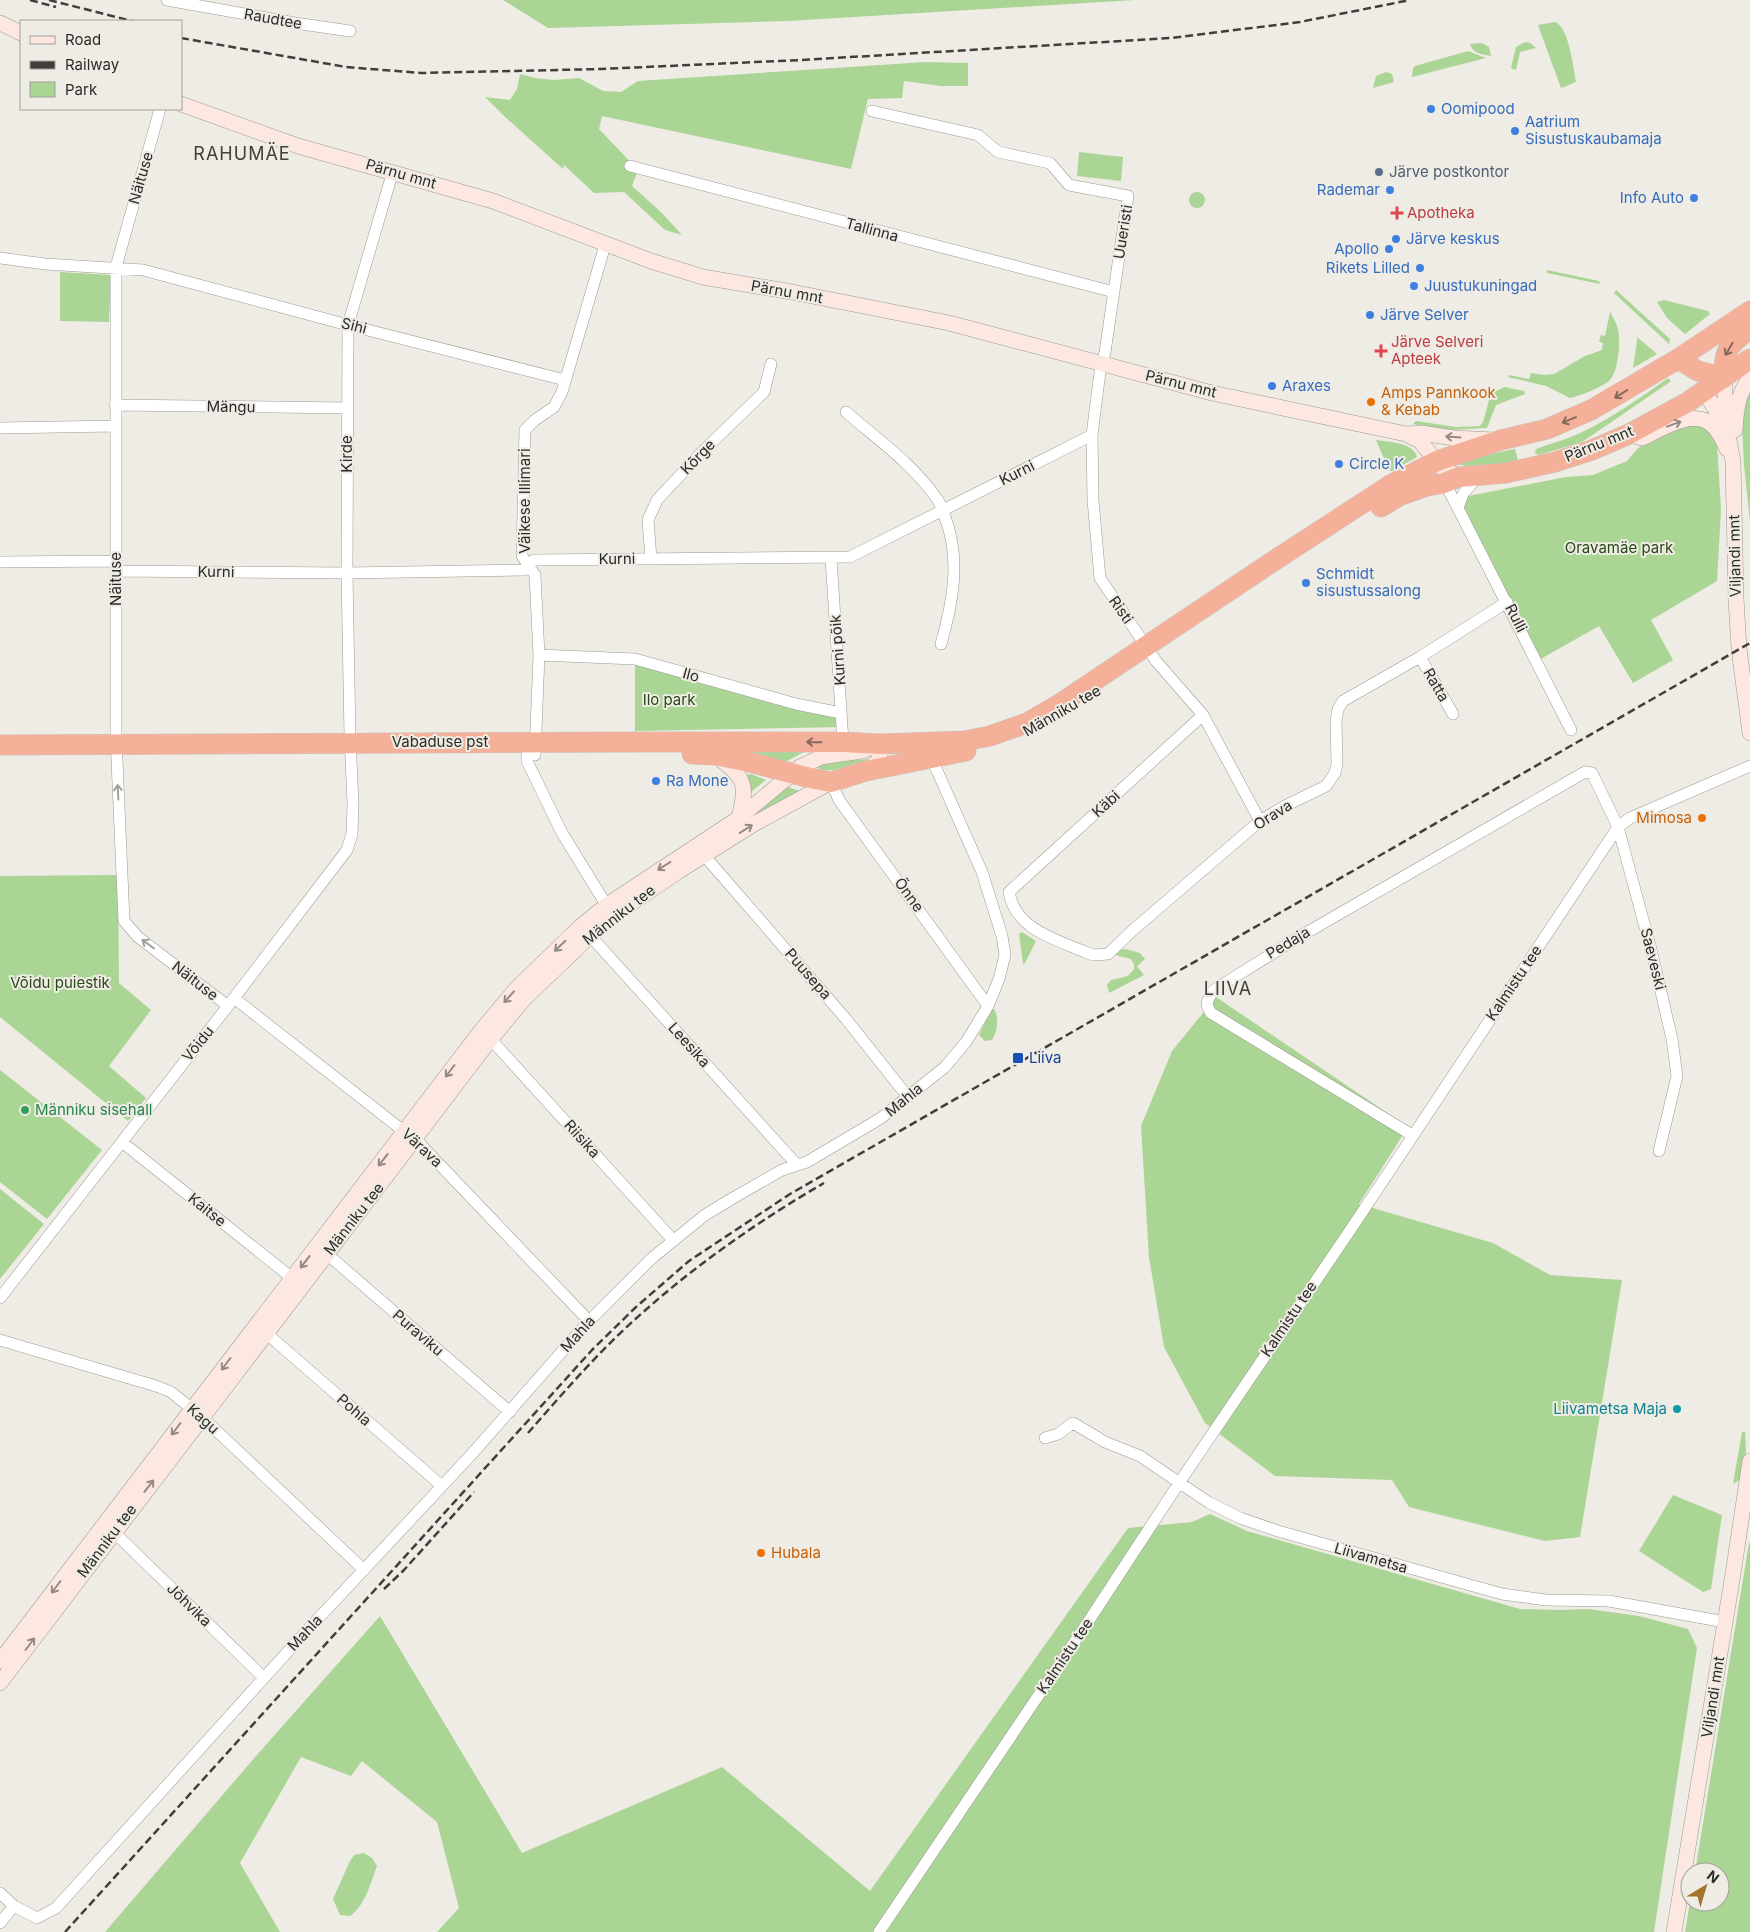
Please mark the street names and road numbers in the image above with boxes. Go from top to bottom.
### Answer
street label: Raudtee [243,4,304,33]
street label: Näituse [124,149,157,206]
street label: Pärnu mnt [364,154,439,193]
street label: Uueristi [1109,203,1136,260]
street label: Tallinna [844,213,901,246]
street label: Pärnu mnt [750,276,825,307]
street label: Sihi [339,313,369,338]
street label: Pärnu mnt [1144,365,1219,402]
street label: Mängu [206,397,256,416]
street label: Pärnu mnt [1562,421,1636,466]
street label: Kirde [337,435,356,473]
street label: Kõrge [676,435,719,478]
street label: Väikese Illimari [515,448,534,554]
street label: Kurni [996,456,1037,489]
street label: Viljandi mnt [1724,515,1745,597]
street label: Kurni [598,549,636,568]
street label: Näituse [106,552,125,606]
street label: Kurni [197,562,235,581]
street label: Risti [1105,592,1138,627]
street label: Rulli [1501,600,1532,635]
street label: Kurni põik [825,613,849,686]
street label: Ilo [681,663,702,686]
street label: Ratta [1419,664,1454,705]
street label: Männiku tee [1019,681,1104,741]
street label: Vabaduse pst [392,732,488,751]
street label: Käbi [1088,786,1124,821]
street label: Orava [1250,795,1296,834]
street label: Õnne [891,874,928,916]
street label: Männiku tee [579,880,659,949]
street label: Pedaja [1262,922,1313,963]
street label: Saeveski [1637,926,1670,992]
street label: Kalmistu tee [1481,941,1546,1024]
street label: Puusepa [781,944,836,1003]
street label: Näituse [168,957,222,1005]
street label: Leesika [664,1018,715,1071]
street label: Võidu [178,1022,218,1065]
street label: Mahla [881,1079,926,1120]
street label: Riisika [560,1116,605,1162]
street label: Värava [398,1124,447,1171]
street label: Männiku tee [319,1179,388,1259]
street label: Kaitse [184,1189,230,1231]
street label: Kalmistu tee [1256,1277,1321,1360]
street label: Puraviku [389,1305,448,1360]
street label: Mahla [556,1311,599,1356]
street label: Pohla [333,1390,375,1430]
street label: Kagu [183,1399,223,1438]
street label: Männiku tee [73,1500,140,1581]
street label: Liivametsa [1332,1538,1410,1577]
street label: Jõhvika [163,1579,216,1631]
street label: Mahla [283,1610,326,1655]
street label: Kalmistu tee [1032,1614,1097,1697]
street label: Viljandi mnt [1697,1655,1728,1739]

